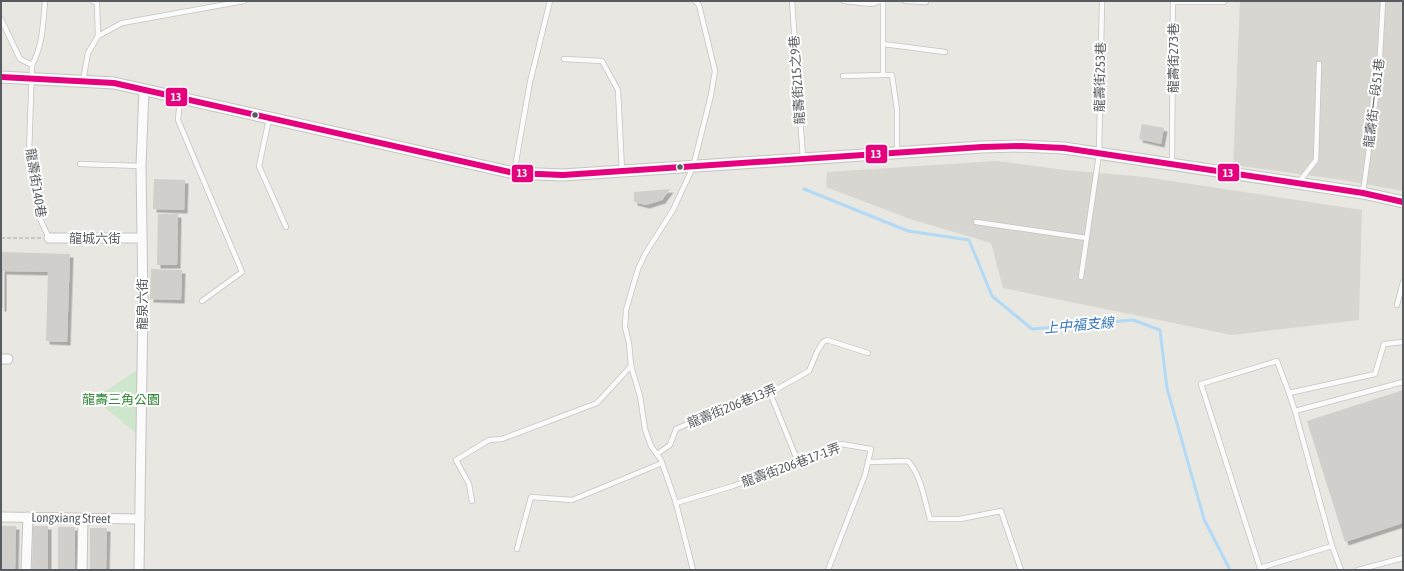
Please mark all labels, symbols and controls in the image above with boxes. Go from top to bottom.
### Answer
street label: 龍壽街273巷 [1166,23,1181,93]
street label: 龍壽街215之9巷 [786,35,808,125]
street label: 龍壽街253巷 [1092,42,1108,112]
street label: 龍壽街一段51巷 [1361,57,1387,149]
line badge: 13 [165,87,188,107]
text: 13 [171,91,181,103]
unlabelled marker [250,110,260,120]
line badge: 13 [865,144,888,164]
street label: 龍壽街140巷 [23,147,49,219]
text: 13 [871,148,881,160]
unlabelled marker [675,162,685,172]
line badge: 13 [1217,163,1240,182]
line badge: 13 [511,164,534,183]
text: 13 [517,167,527,179]
text: 13 [1223,167,1233,179]
street label: 龍城六街 [69,231,121,246]
street label: 龍泉六街 [135,278,150,330]
water label: 上中福支線 [1043,314,1117,336]
street label: 龍壽街206巷13弄 [685,381,779,431]
park label: 龍壽三角公園 [82,392,160,407]
street label: 龍壽街206巷17-1弄 [739,440,843,490]
street label: Longxiang Street [31,510,111,526]

